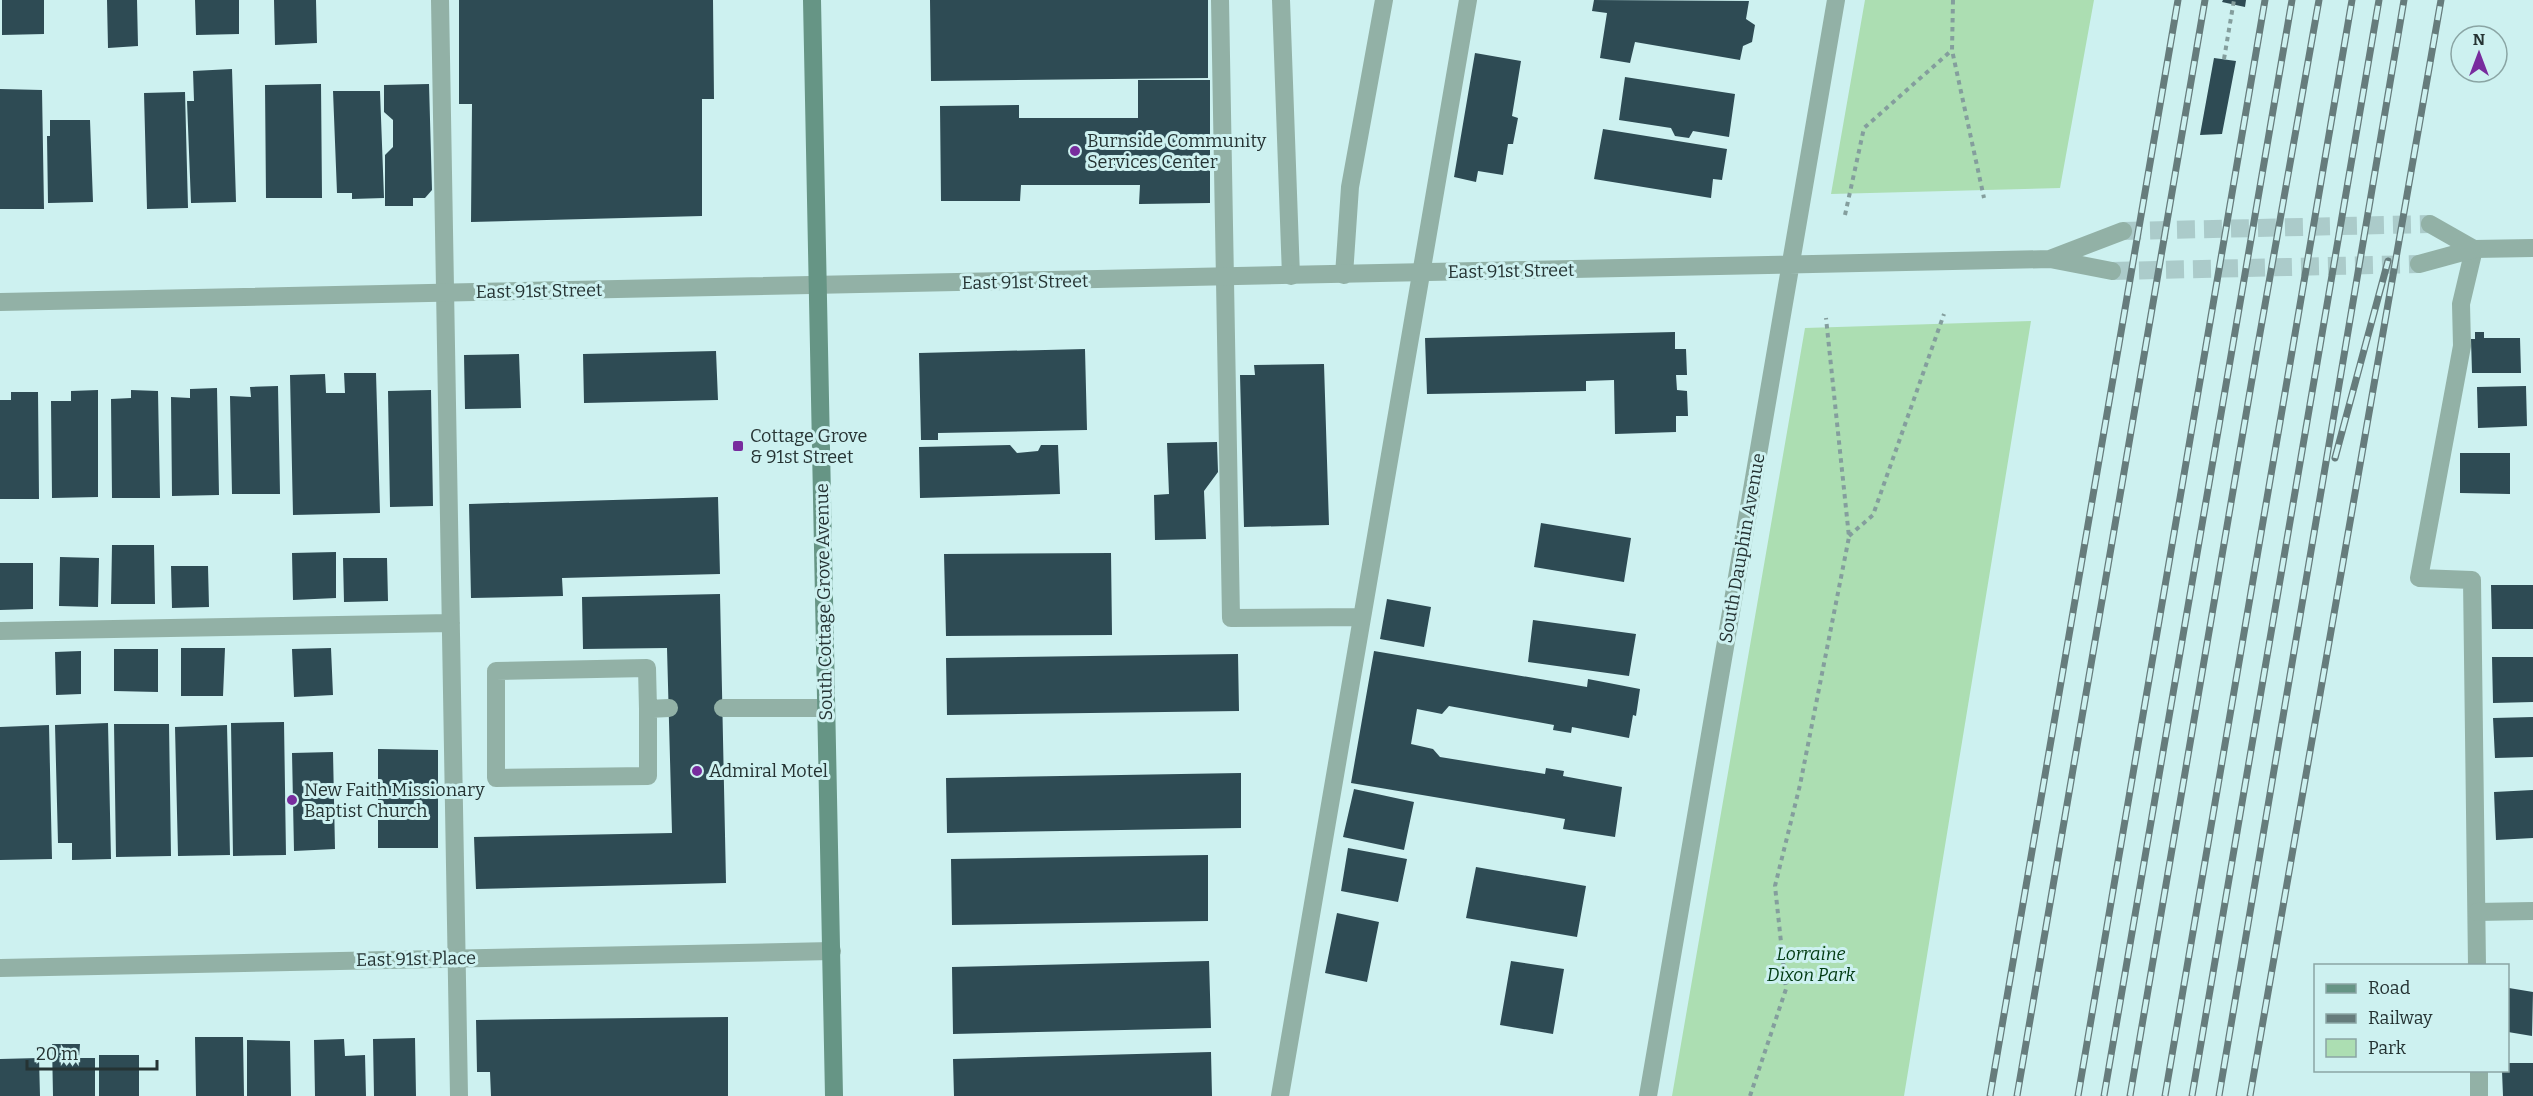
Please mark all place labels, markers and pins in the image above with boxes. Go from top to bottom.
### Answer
place label: Burnside Community Services Center [1087,130,1267,173]
marker: Burnside Community Services Center [1068,144,1082,158]
place label: Cottage Grove & 91st Street [750,425,867,468]
marker: Cottage Grove & 91st Street [731,439,745,453]
place label: Admiral Motel [709,760,828,782]
marker: Admiral Motel [690,764,704,778]
place label: New Faith Missionary Baptist Church [304,779,485,822]
marker: New Faith Missionary Baptist Church [285,793,299,807]

